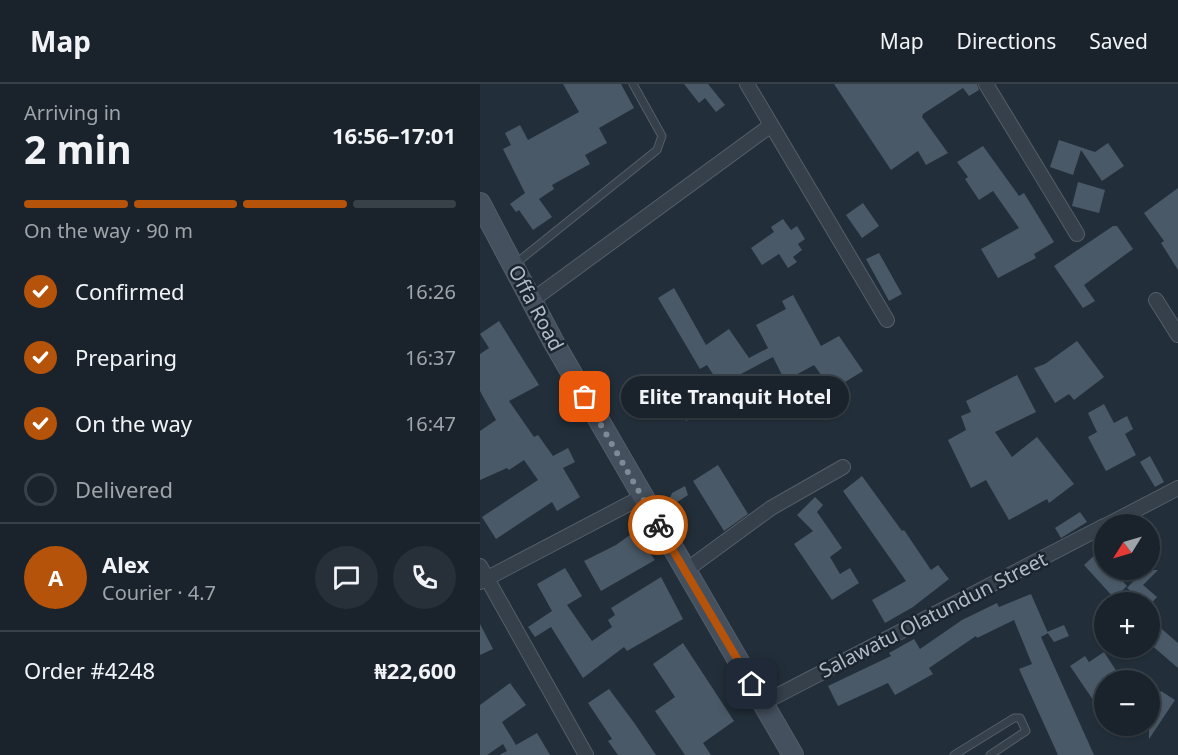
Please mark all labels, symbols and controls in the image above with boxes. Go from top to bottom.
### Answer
text: Map [30,22,91,60]
text: Map [880,27,924,55]
text: Directions [957,27,1056,55]
text: Saved [1089,27,1148,55]
text: Arriving in [24,99,121,126]
text: 16:56–17:01 [332,120,456,150]
text: 2 min [24,122,131,175]
text: On the way · 90 m [24,217,193,244]
street label: Offa Road [502,260,570,356]
icon: check [24,275,57,308]
text: Confirmed [75,276,185,306]
text: 16:26 [405,278,456,305]
icon: check [24,341,57,374]
text: Preparing [75,342,177,372]
text: 16:37 [405,344,456,371]
pin [559,371,610,422]
callout: Elite Tranquit Hotel [621,376,849,418]
icon: bag [568,380,601,413]
text: Elite Tranquit Hotel [639,383,831,410]
icon: check [24,407,57,440]
text: On the way [75,408,192,438]
text: 16:47 [405,410,456,437]
text: Delivered [75,474,173,504]
courier [628,495,688,555]
icon: bike [642,509,675,542]
north arrow [1094,514,1160,580]
map controls [1094,514,1160,736]
street label: Salawatu Olatundun Street [814,545,1051,684]
button: chat [315,546,378,609]
button: phone [393,546,456,609]
text: Alex [102,549,149,579]
text: A [48,562,63,592]
text: Courier · 4.7 [102,579,216,606]
button: + [1094,592,1160,658]
text: Order #4248 [24,655,155,685]
text: ₦22,600 [374,655,456,685]
pin [726,658,777,709]
icon: home [735,667,768,700]
button: − [1094,670,1160,736]

